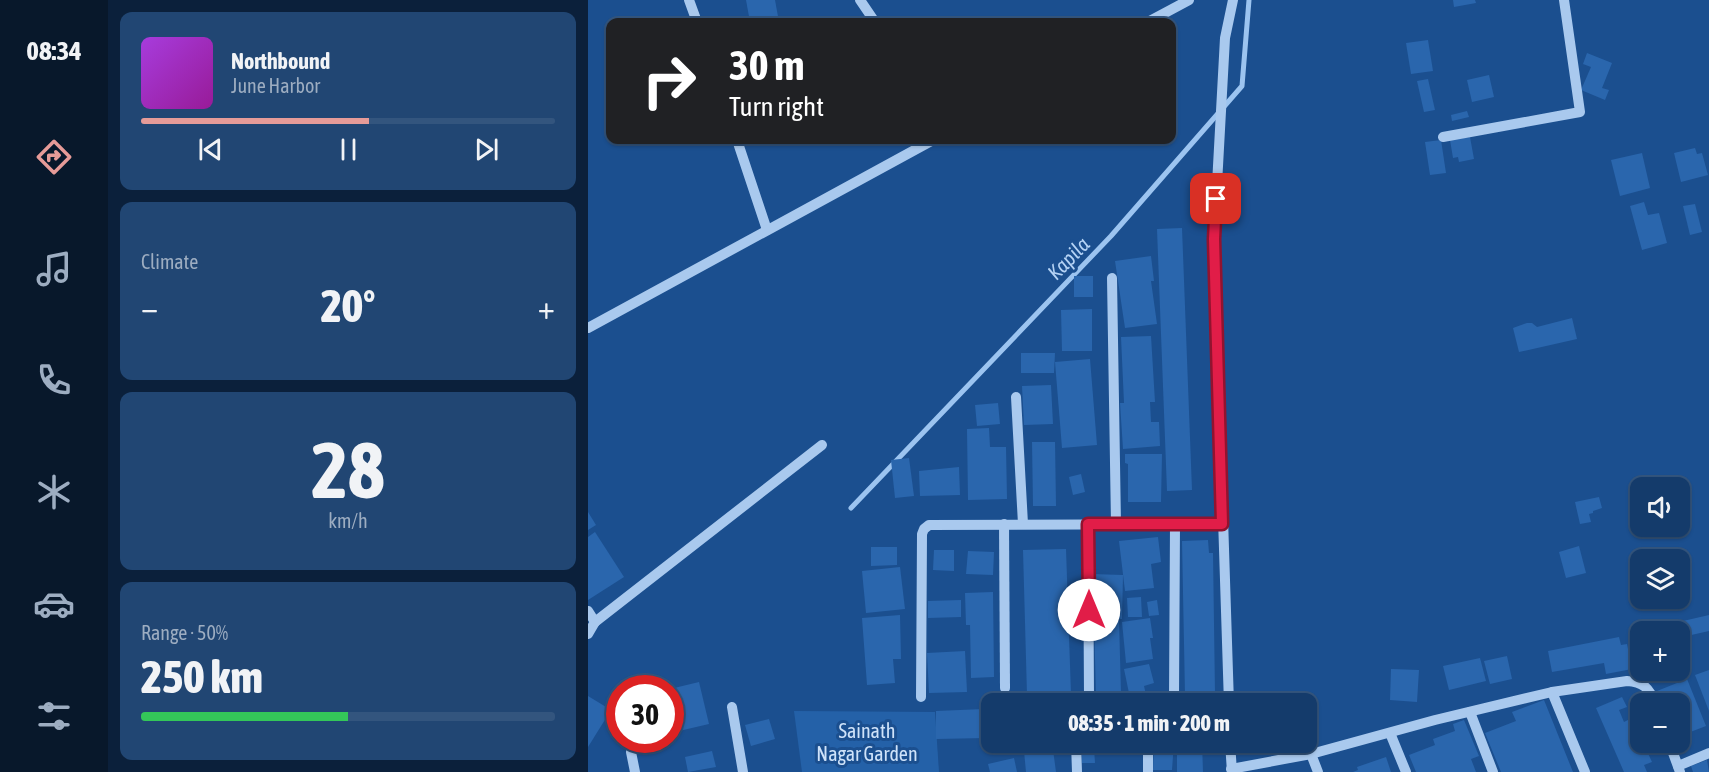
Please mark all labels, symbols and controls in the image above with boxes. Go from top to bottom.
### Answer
text: 08:34 [26,35,82,66]
text: 30 m [729,41,804,89]
icon: right [630,42,708,120]
text: Northbound [231,48,330,74]
text: June Harbor [231,74,320,97]
text: Turn right [729,91,824,122]
icon: previous [194,133,227,166]
icon: pause [332,133,365,166]
icon: next [470,133,503,166]
icon: directions [33,136,75,178]
pin [1190,173,1241,224]
icon: arrive [1199,182,1232,215]
water label: Kapila [1042,232,1094,284]
icon: music [33,248,75,290]
text: Climate [141,250,198,273]
text: 20° [321,280,375,332]
text: − [141,288,158,326]
text: + [538,288,555,326]
icon: phone [33,359,75,401]
text: 28 [311,425,385,515]
icon: climate [33,471,75,513]
map controls [1630,477,1690,753]
button: sound [1630,477,1690,537]
text: km/h [328,509,368,532]
button: layers [1630,549,1690,609]
position arrow [1057,578,1121,642]
icon: car [33,583,75,625]
text: Range · 50% [141,621,228,644]
button: + [1630,621,1690,681]
text: 250 km [141,651,263,703]
speed limit sign: 30 [606,675,684,753]
button: − [1630,693,1690,753]
icon: filters [33,695,75,737]
text: 08:35 · 1 min · 200 m [1068,710,1230,736]
park label: Sainath Nagar Garden [816,719,918,765]

